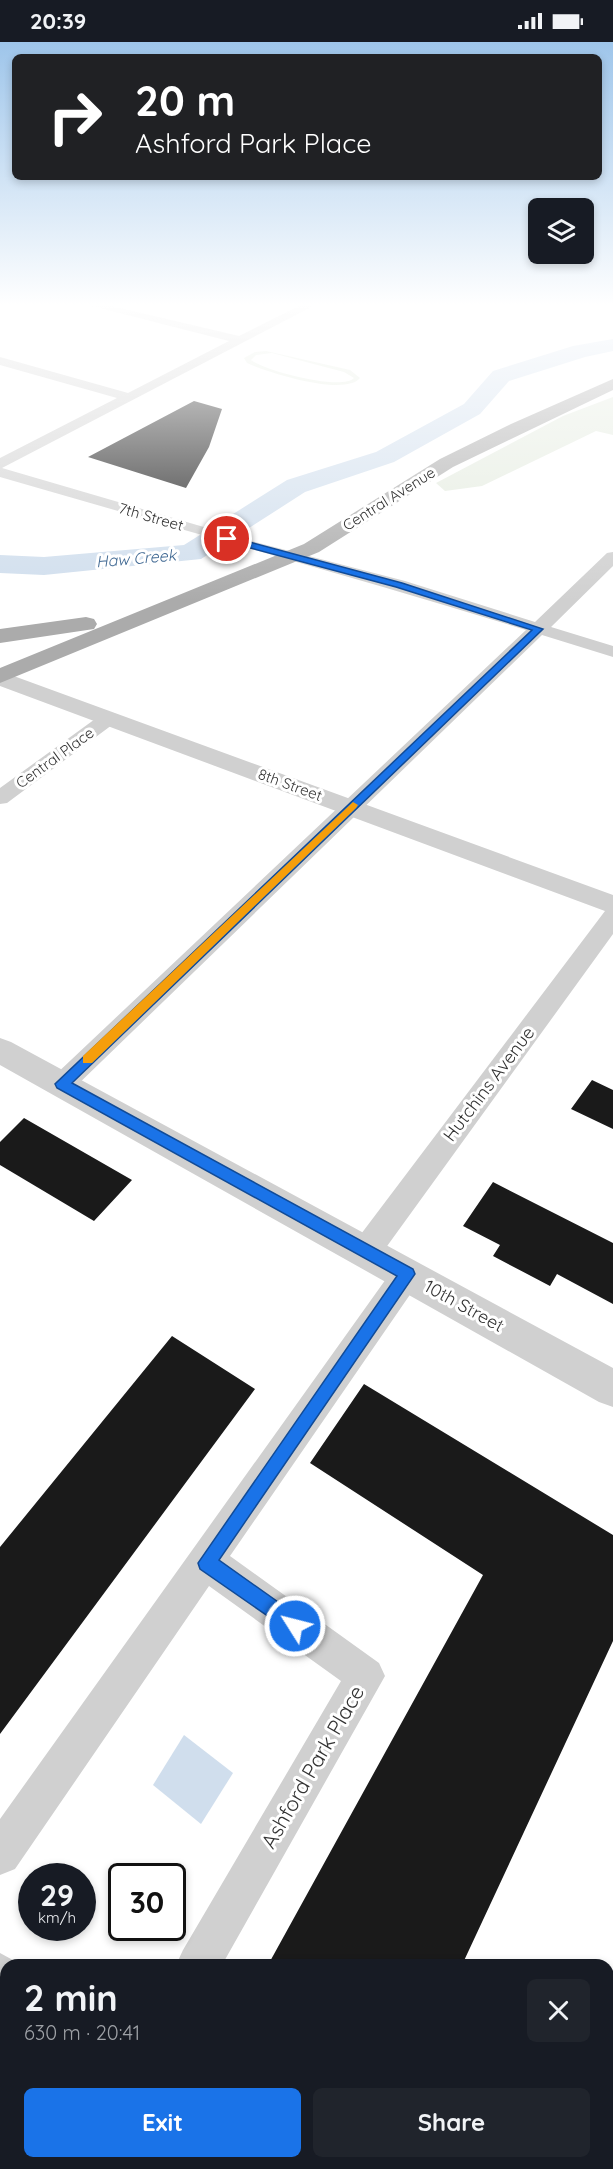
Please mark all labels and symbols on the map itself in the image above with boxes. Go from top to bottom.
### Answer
street label: Central Avenue [339,463,439,535]
street label: 7th Street [117,498,186,535]
pin [201,513,252,564]
water label: Haw Creek [95,544,178,571]
street label: Central Place [12,723,97,792]
street label: 8th Street [256,764,325,805]
street label: Hutchins Avenue [438,1022,539,1146]
street label: 10th Street [420,1274,508,1337]
position arrow [263,1594,327,1658]
street label: Ashford Park Place [255,1680,369,1853]
speed limit sign: 30 [108,1863,186,1941]

